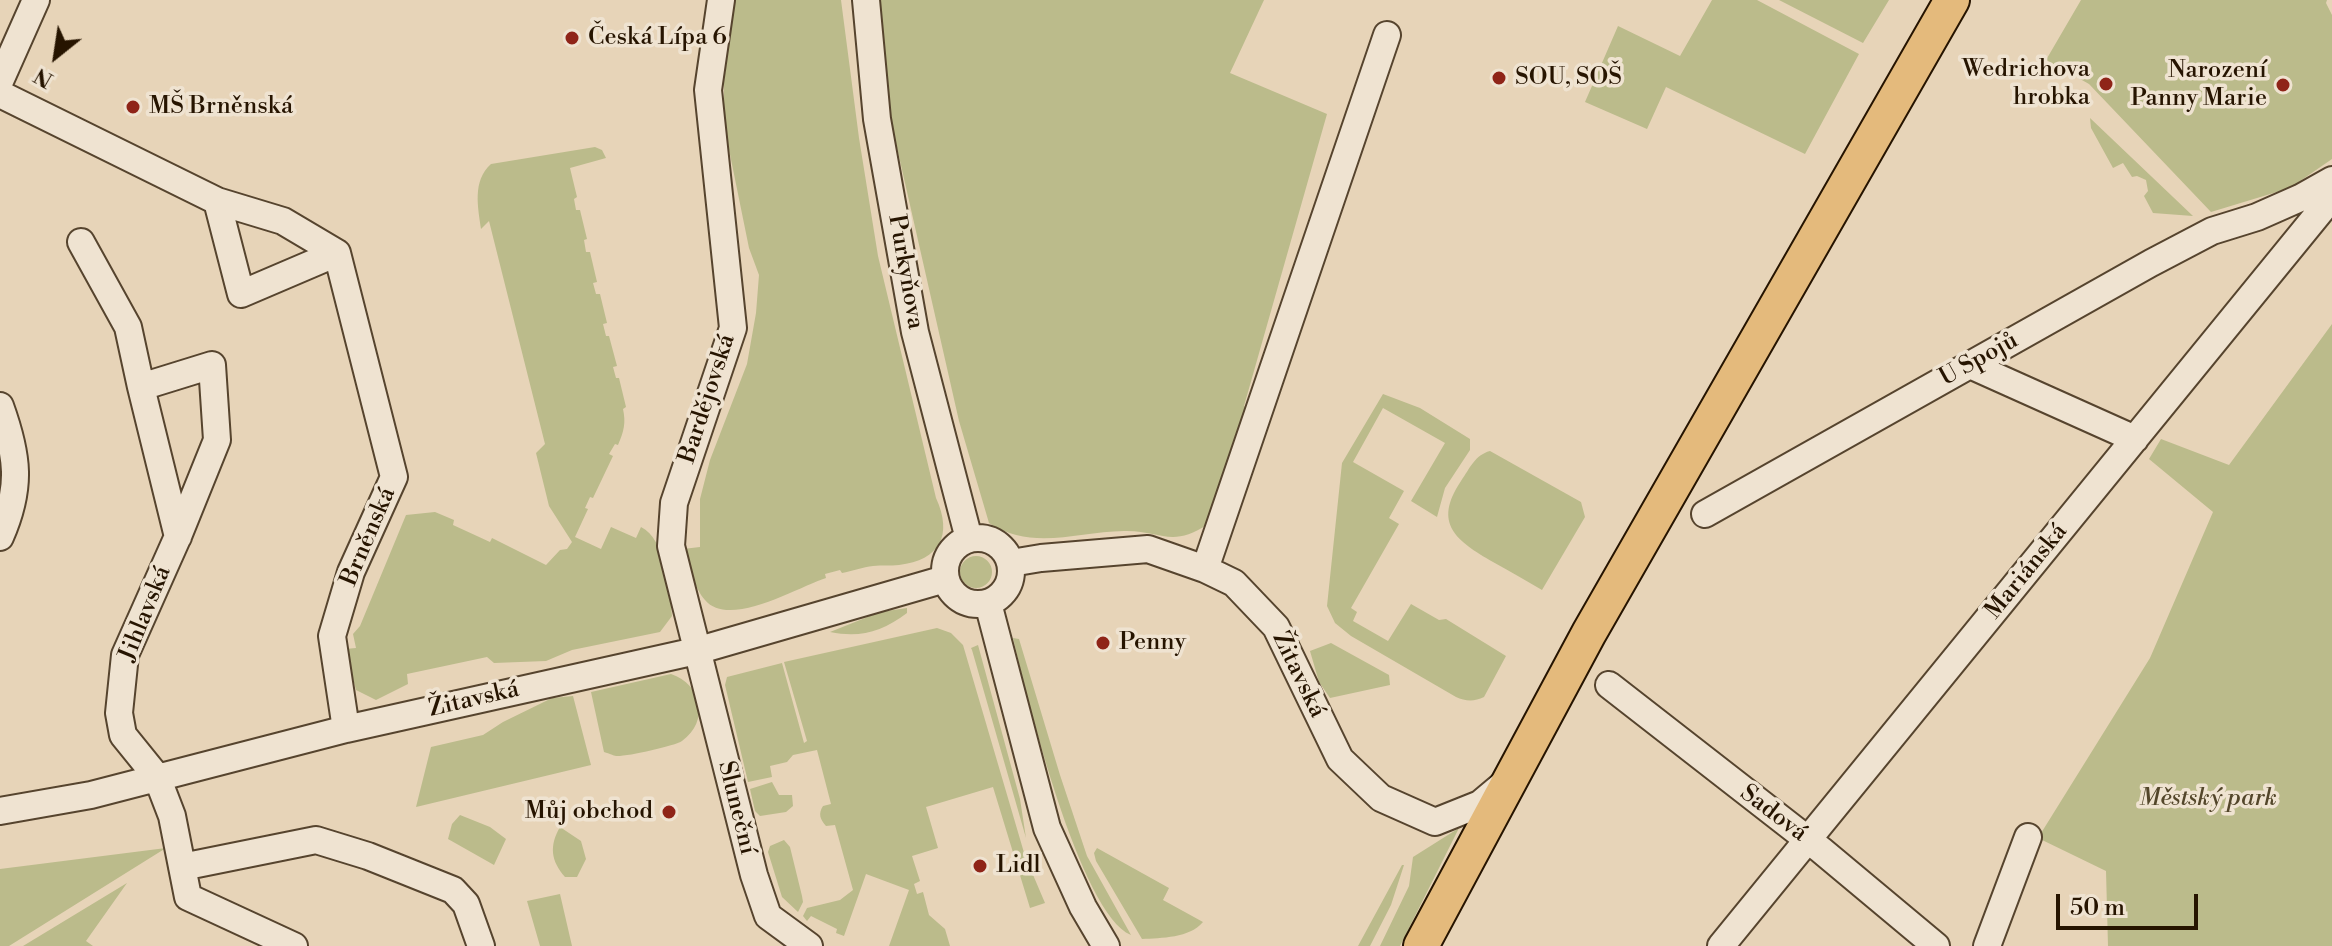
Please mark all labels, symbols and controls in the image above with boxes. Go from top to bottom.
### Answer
north arrow [16,16,96,96]
place label: Česká Lípa 6 [588,24,727,52]
marker: Česká Lípa 6 [563,29,581,47]
place label: Wedrichova hrobka [1962,56,2090,112]
place label: Narození Panny Marie [2130,57,2267,113]
text: N [29,61,58,93]
place label: SOU, SOŠ [1515,64,1622,92]
marker: SOU, SOŠ [1490,69,1508,87]
marker: Wedrichova hrobka [2097,75,2115,93]
marker: Narození Panny Marie [2274,76,2292,94]
place label: MŠ Brněnská [149,93,293,121]
marker: MŠ Brněnská [124,98,142,116]
street label: Purkyňova [881,213,929,331]
street label: U Spojů [1935,327,2023,393]
street label: Bardějovská [674,331,742,467]
street label: Brněnská [335,483,403,591]
street label: Mariánská [1980,518,2074,626]
street label: Jihlavská [114,562,178,666]
street label: Žitavská [1265,627,1331,723]
place label: Penny [1119,629,1186,657]
marker: Penny [1094,634,1112,652]
street label: Žitavská [426,676,522,724]
street label: Sluneční [710,758,762,858]
street label: Sadová [1734,779,1812,849]
park label: Městský park [2139,785,2277,813]
place label: Můj obchod [525,798,653,826]
marker: Můj obchod [660,803,678,821]
place label: Lidl [996,852,1041,880]
marker: Lidl [971,857,989,875]
scale bar [2060,878,2202,928]
text: 50 m [2070,893,2125,923]

